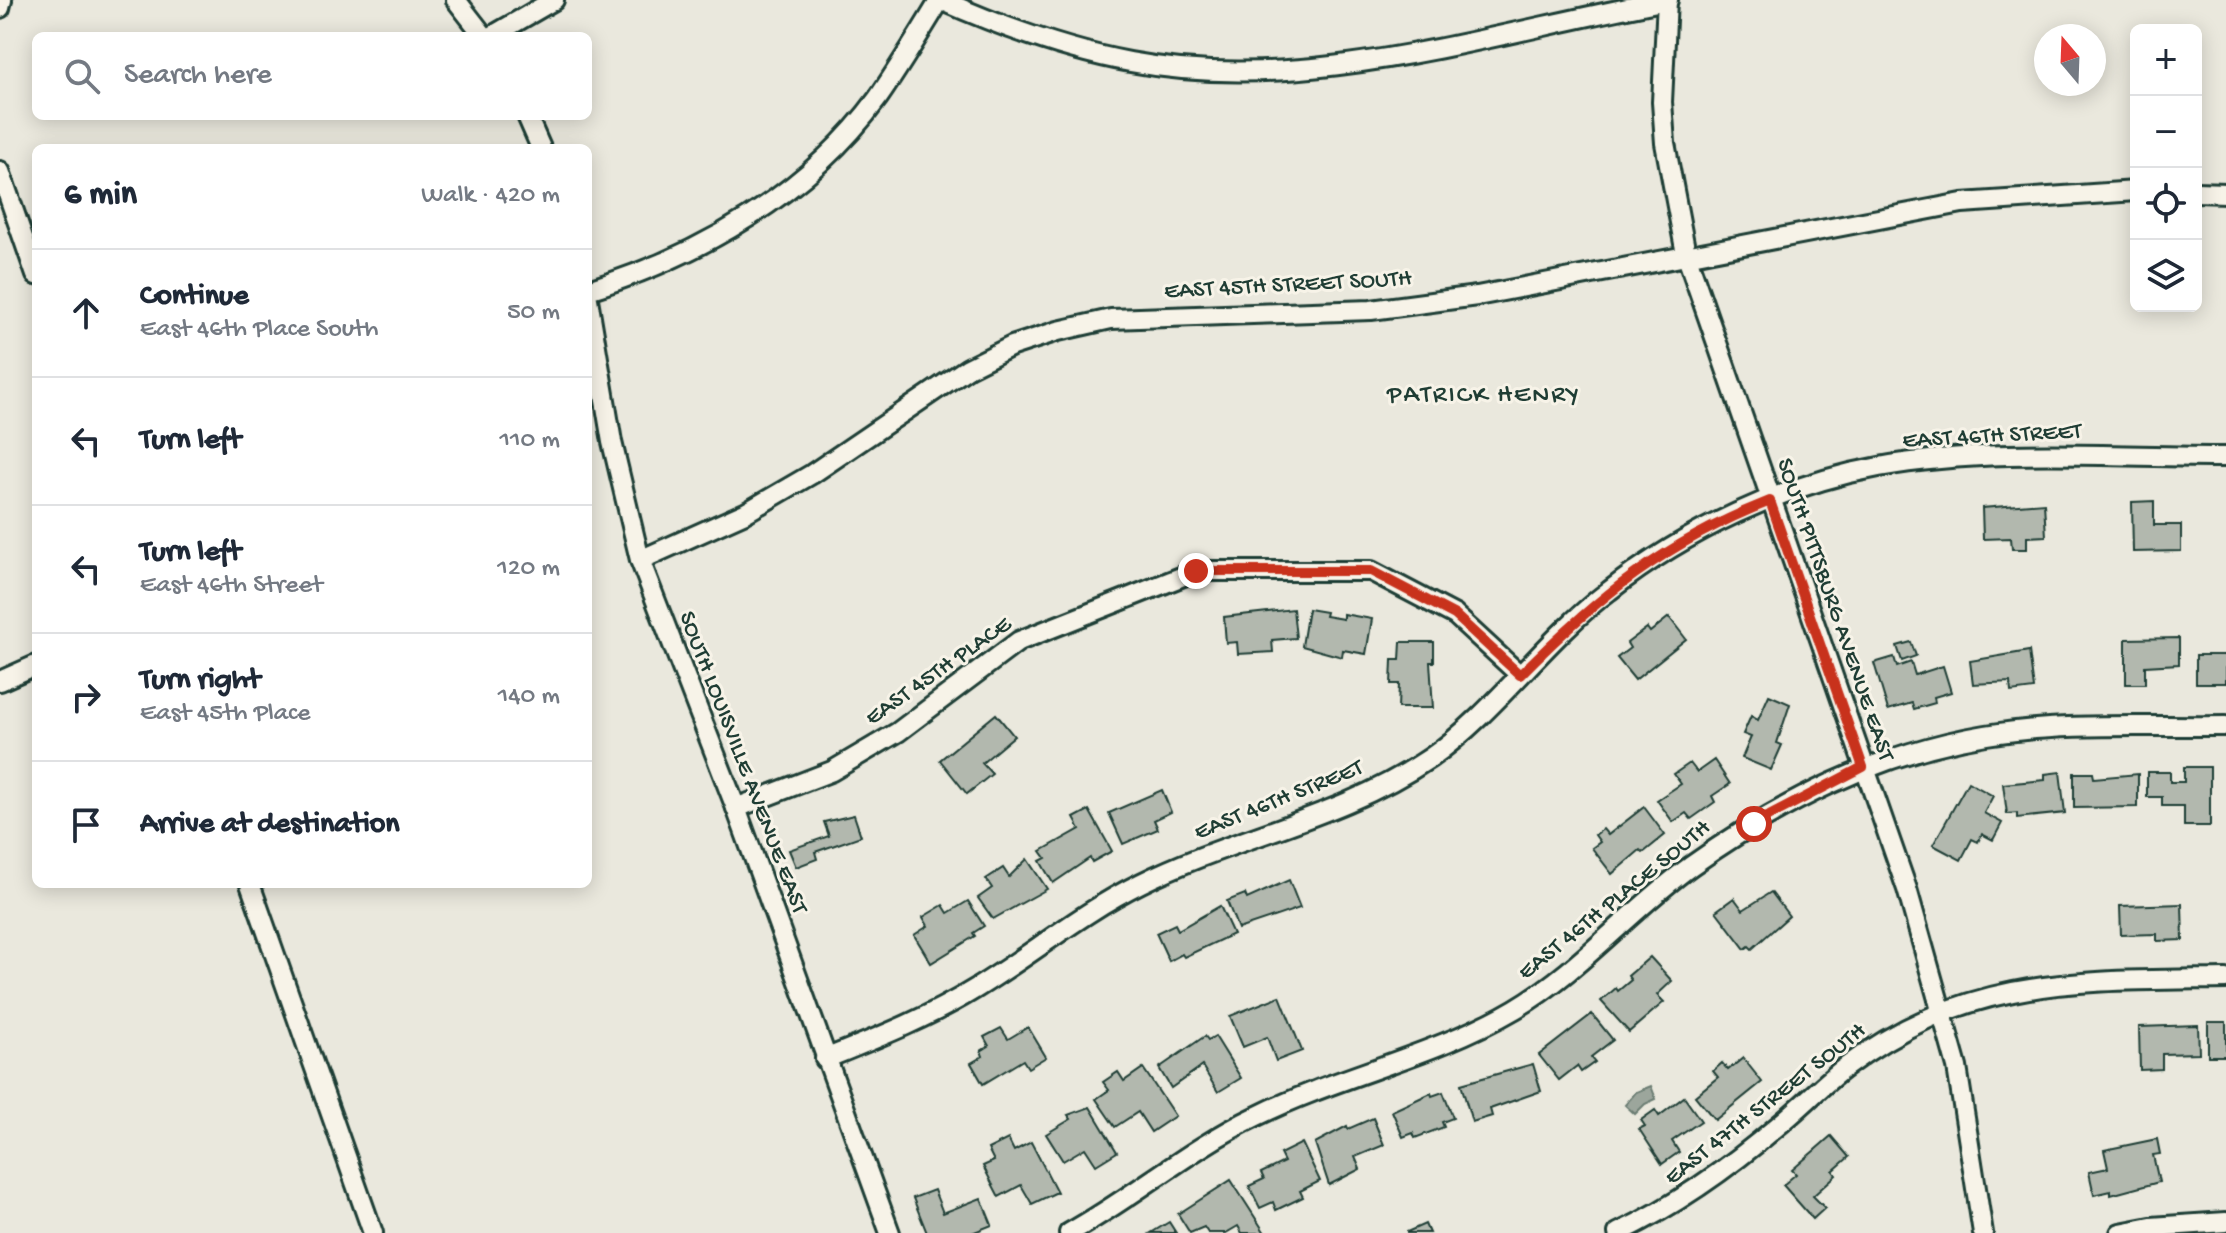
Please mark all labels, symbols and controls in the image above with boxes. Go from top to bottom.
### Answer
north arrow [2034,24,2106,96]
map controls [2130,24,2202,312]
button: + [2130,24,2202,96]
search box [32,32,592,120]
icon: search [60,54,104,98]
text: Search here [124,59,272,94]
button: − [2130,96,2202,168]
button: locate [2130,168,2202,240]
text: 6 min [64,176,137,216]
text: Walk · 420 m [421,181,560,212]
button: layers [2130,240,2202,312]
street label: EAST 45TH STREET SOUTH [1163,265,1413,307]
text: Continue [140,280,249,315]
icon: ahead [64,291,108,335]
text: 50 m [507,298,560,329]
text: East 46th Place South [140,315,378,346]
district label: PATRICK HENRY [1386,381,1581,412]
street label: EAST 46TH STREET [1902,418,2084,456]
icon: left [64,419,108,463]
text: Turn left [140,424,241,459]
text: 110 m [500,426,560,457]
street label: SOUTH PITTSBURG AVENUE EAST [1768,455,1900,767]
text: Turn left [140,536,241,571]
icon: left [64,547,108,591]
route end [1178,553,1214,589]
text: 120 m [497,554,560,585]
text: East 46th Street [140,571,323,602]
street label: SOUTH LOUISVILLE AVENUE EAST [671,608,814,920]
street label: EAST 45TH PLACE [860,610,1019,733]
text: Turn right [140,664,260,699]
icon: right [64,675,108,719]
text: 140 m [498,682,560,713]
text: East 45th Place [140,699,310,730]
street label: EAST 46TH STREET [1190,753,1369,848]
icon: arrive [64,803,108,847]
route start [1736,806,1772,842]
text: Arrive at destination [140,808,400,843]
street label: EAST 46TH PLACE SOUTH [1513,814,1717,988]
street label: EAST 47TH STREET SOUTH [1659,1017,1873,1193]

